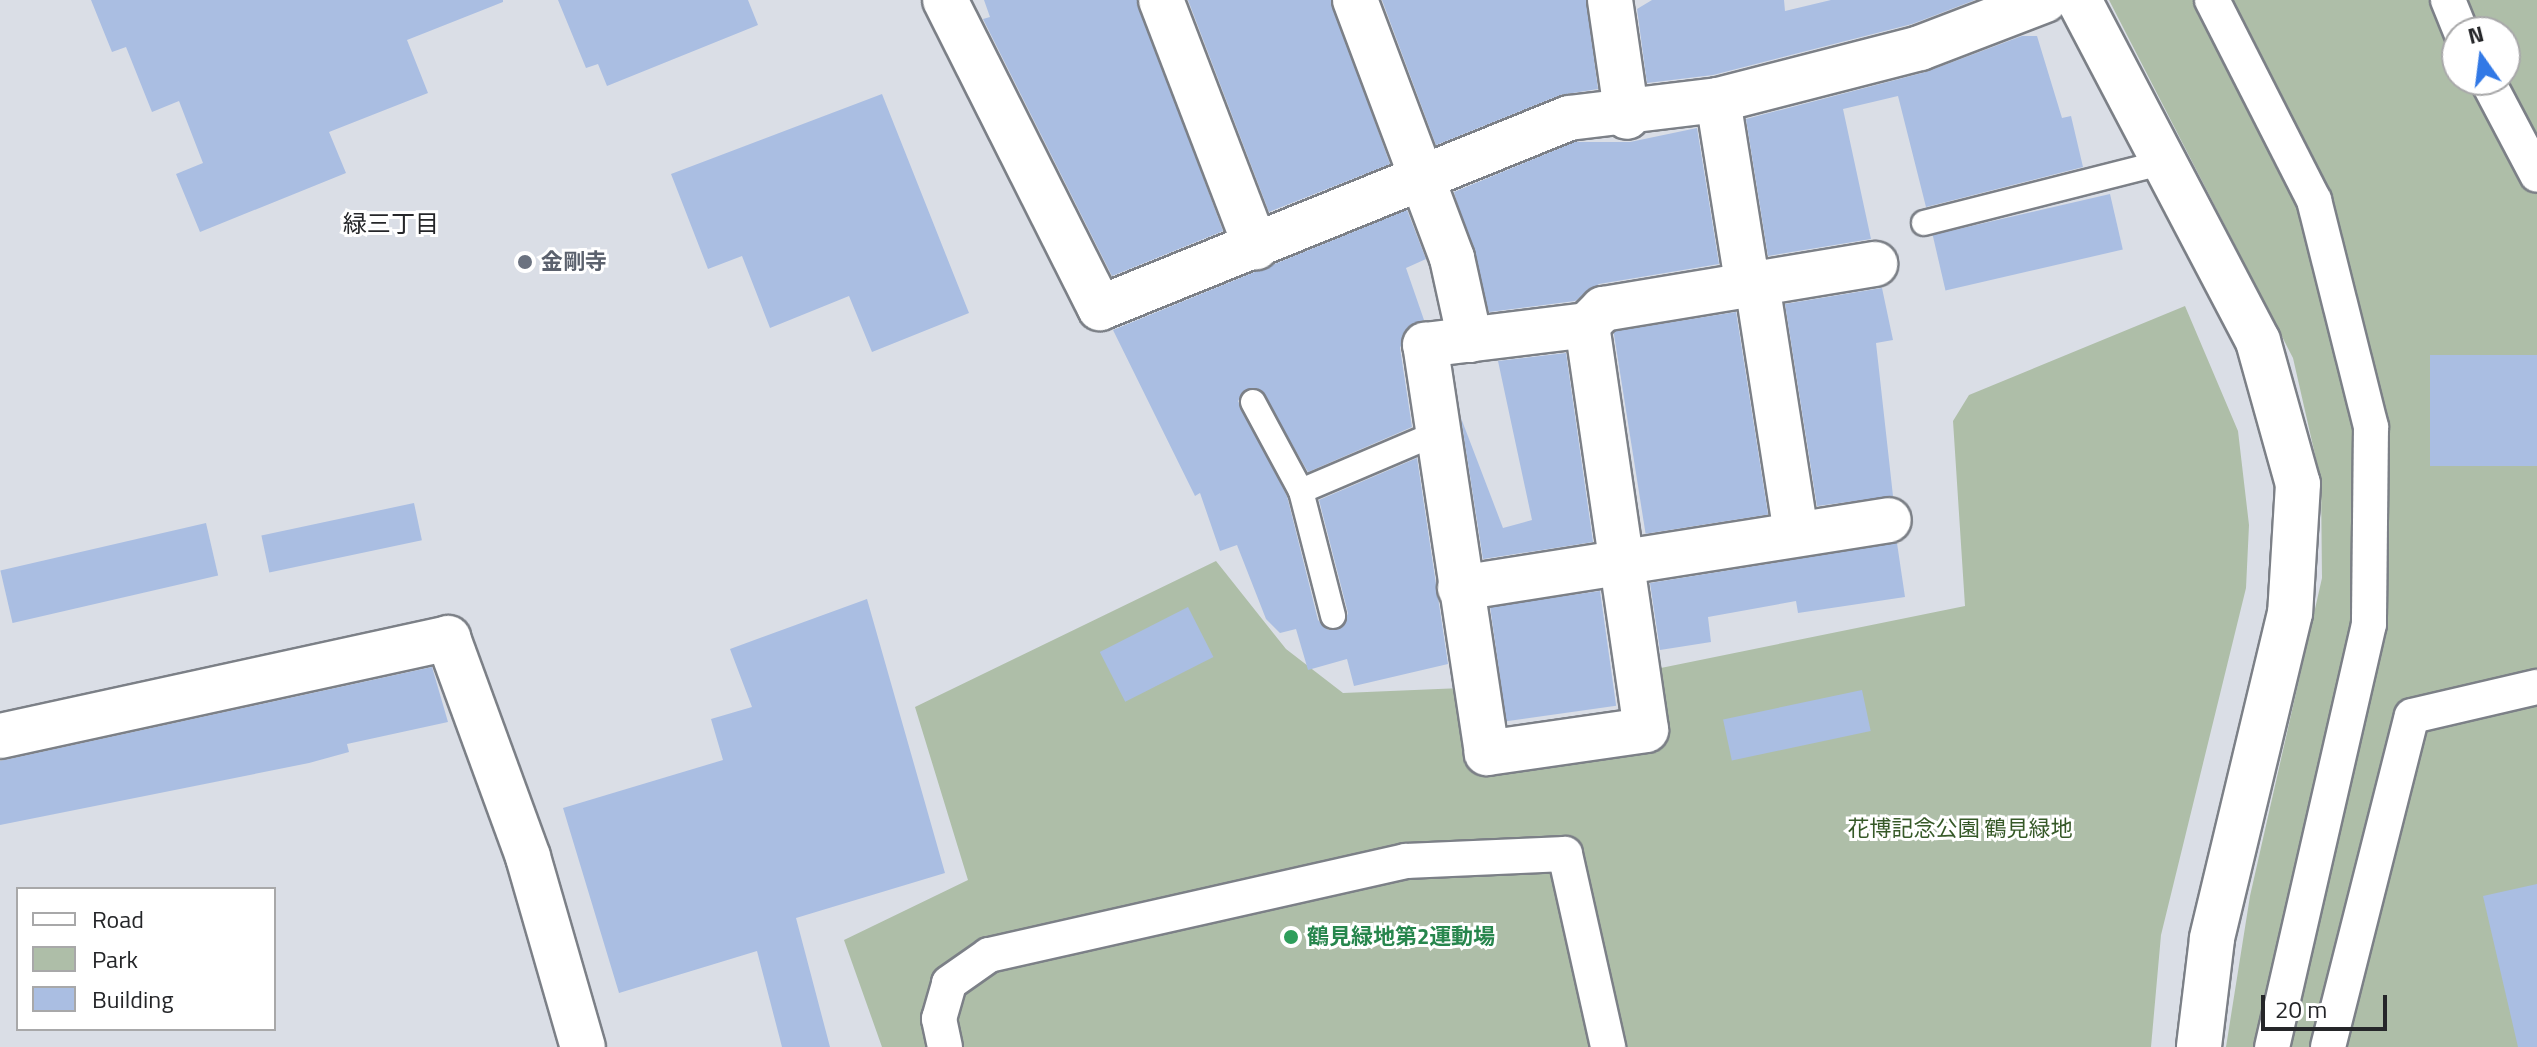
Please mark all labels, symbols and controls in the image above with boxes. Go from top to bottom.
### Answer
north arrow [2441,16,2521,96]
text: N [2464,16,2487,53]
district label: 緑三丁目 [343,210,439,238]
place label: 金剛寺 [541,249,607,275]
marker: 金剛寺 [516,253,534,271]
park label: 花博記念公園 鶴見緑地 [1848,816,2072,842]
legend [16,887,276,1031]
text: Road [92,901,144,937]
place label: 鶴見緑地第2運動場 [1307,924,1495,950]
marker: 鶴見緑地第2運動場 [1282,928,1300,946]
text: Park [92,941,138,977]
scale bar [2265,979,2391,1029]
text: Building [92,981,174,1017]
text: 20 m [2275,991,2327,1027]

